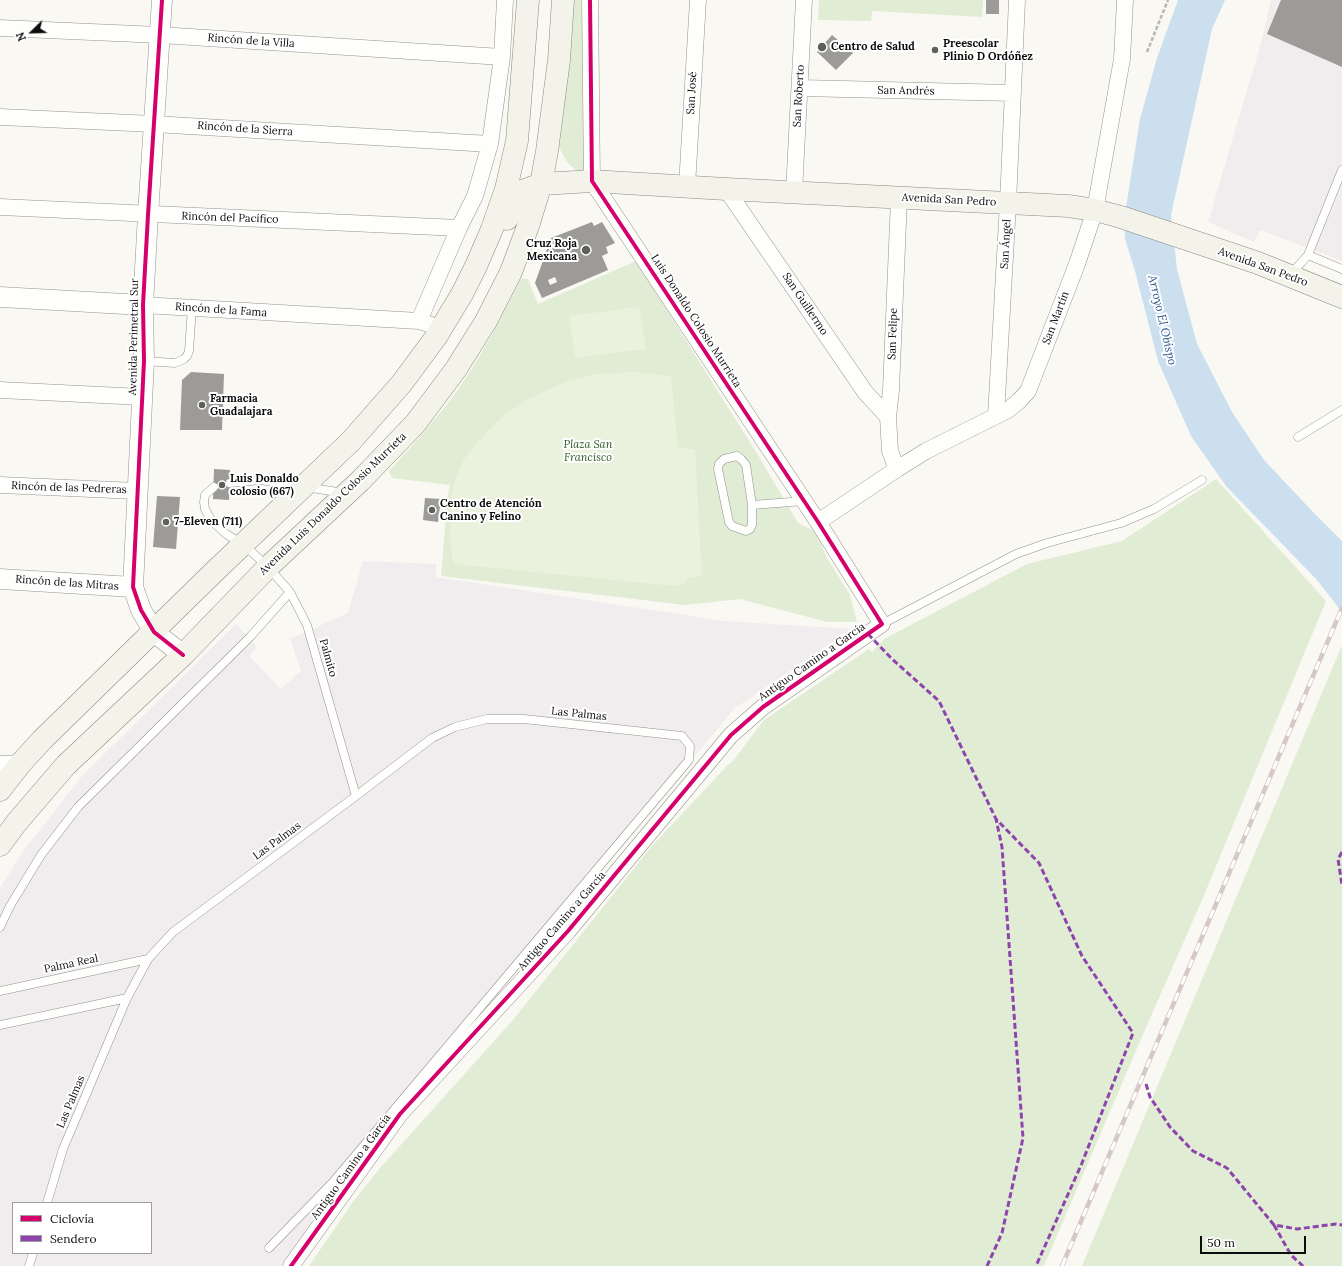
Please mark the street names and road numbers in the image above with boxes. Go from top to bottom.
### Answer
street label: Rincón de la Villa [207,31,295,51]
street label: San Roberto [791,64,807,128]
street label: San José [684,71,700,115]
street label: San Andrés [877,84,935,98]
street label: Rincón de la Sierra [197,119,293,139]
street label: Avenida San Pedro [901,191,997,209]
street label: Rincón del Pacífico [181,210,279,226]
street label: San Ángel [998,219,1014,269]
street label: Avenida San Pedro [1216,245,1310,289]
street label: Luis Donaldo Colosio Murrieta [648,252,744,390]
street label: San Guillermo [779,270,831,338]
street label: Avenida Perimetral Sur [126,278,142,396]
street label: San Martín [1040,289,1072,347]
street label: Rincón de la Fama [175,300,267,320]
street label: San Felipe [885,308,901,360]
street label: Avenida Luis Donaldo Colosio Murrieta [257,430,409,578]
street label: Rincón de las Pedreras [11,479,127,497]
street label: Rincón de las Mitras [15,573,119,593]
street label: Antiguo Camino a García [756,620,868,704]
street label: Palmito [316,637,340,679]
street label: Las Palmas [550,705,608,723]
street label: Las Palmas [250,819,304,863]
street label: Antiguo Camino a García [515,869,609,973]
street label: Palma Real [43,952,99,976]
street label: Las Palmas [54,1074,88,1130]
street label: Antiguo Camino a García [308,1112,394,1222]

